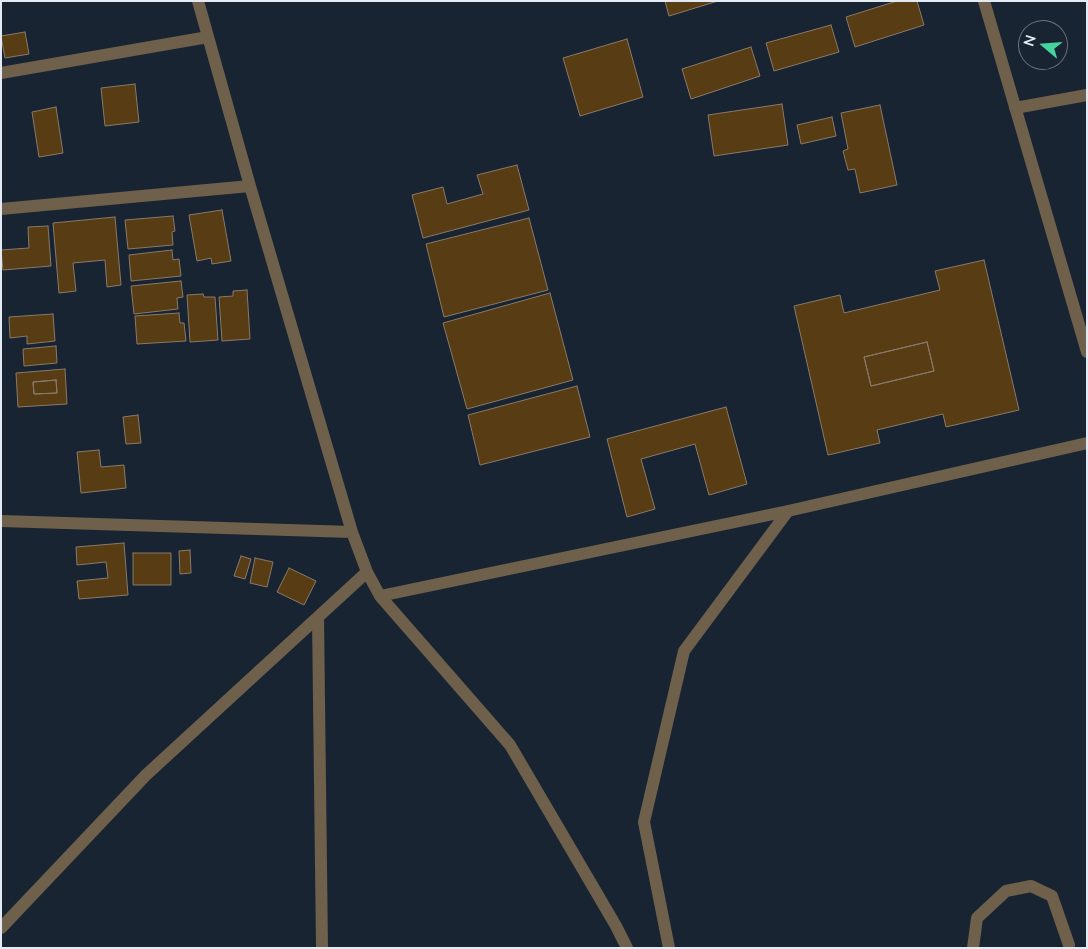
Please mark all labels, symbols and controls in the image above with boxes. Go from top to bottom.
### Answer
north arrow [1018,20,1068,70]
text: N [1019,33,1039,48]

